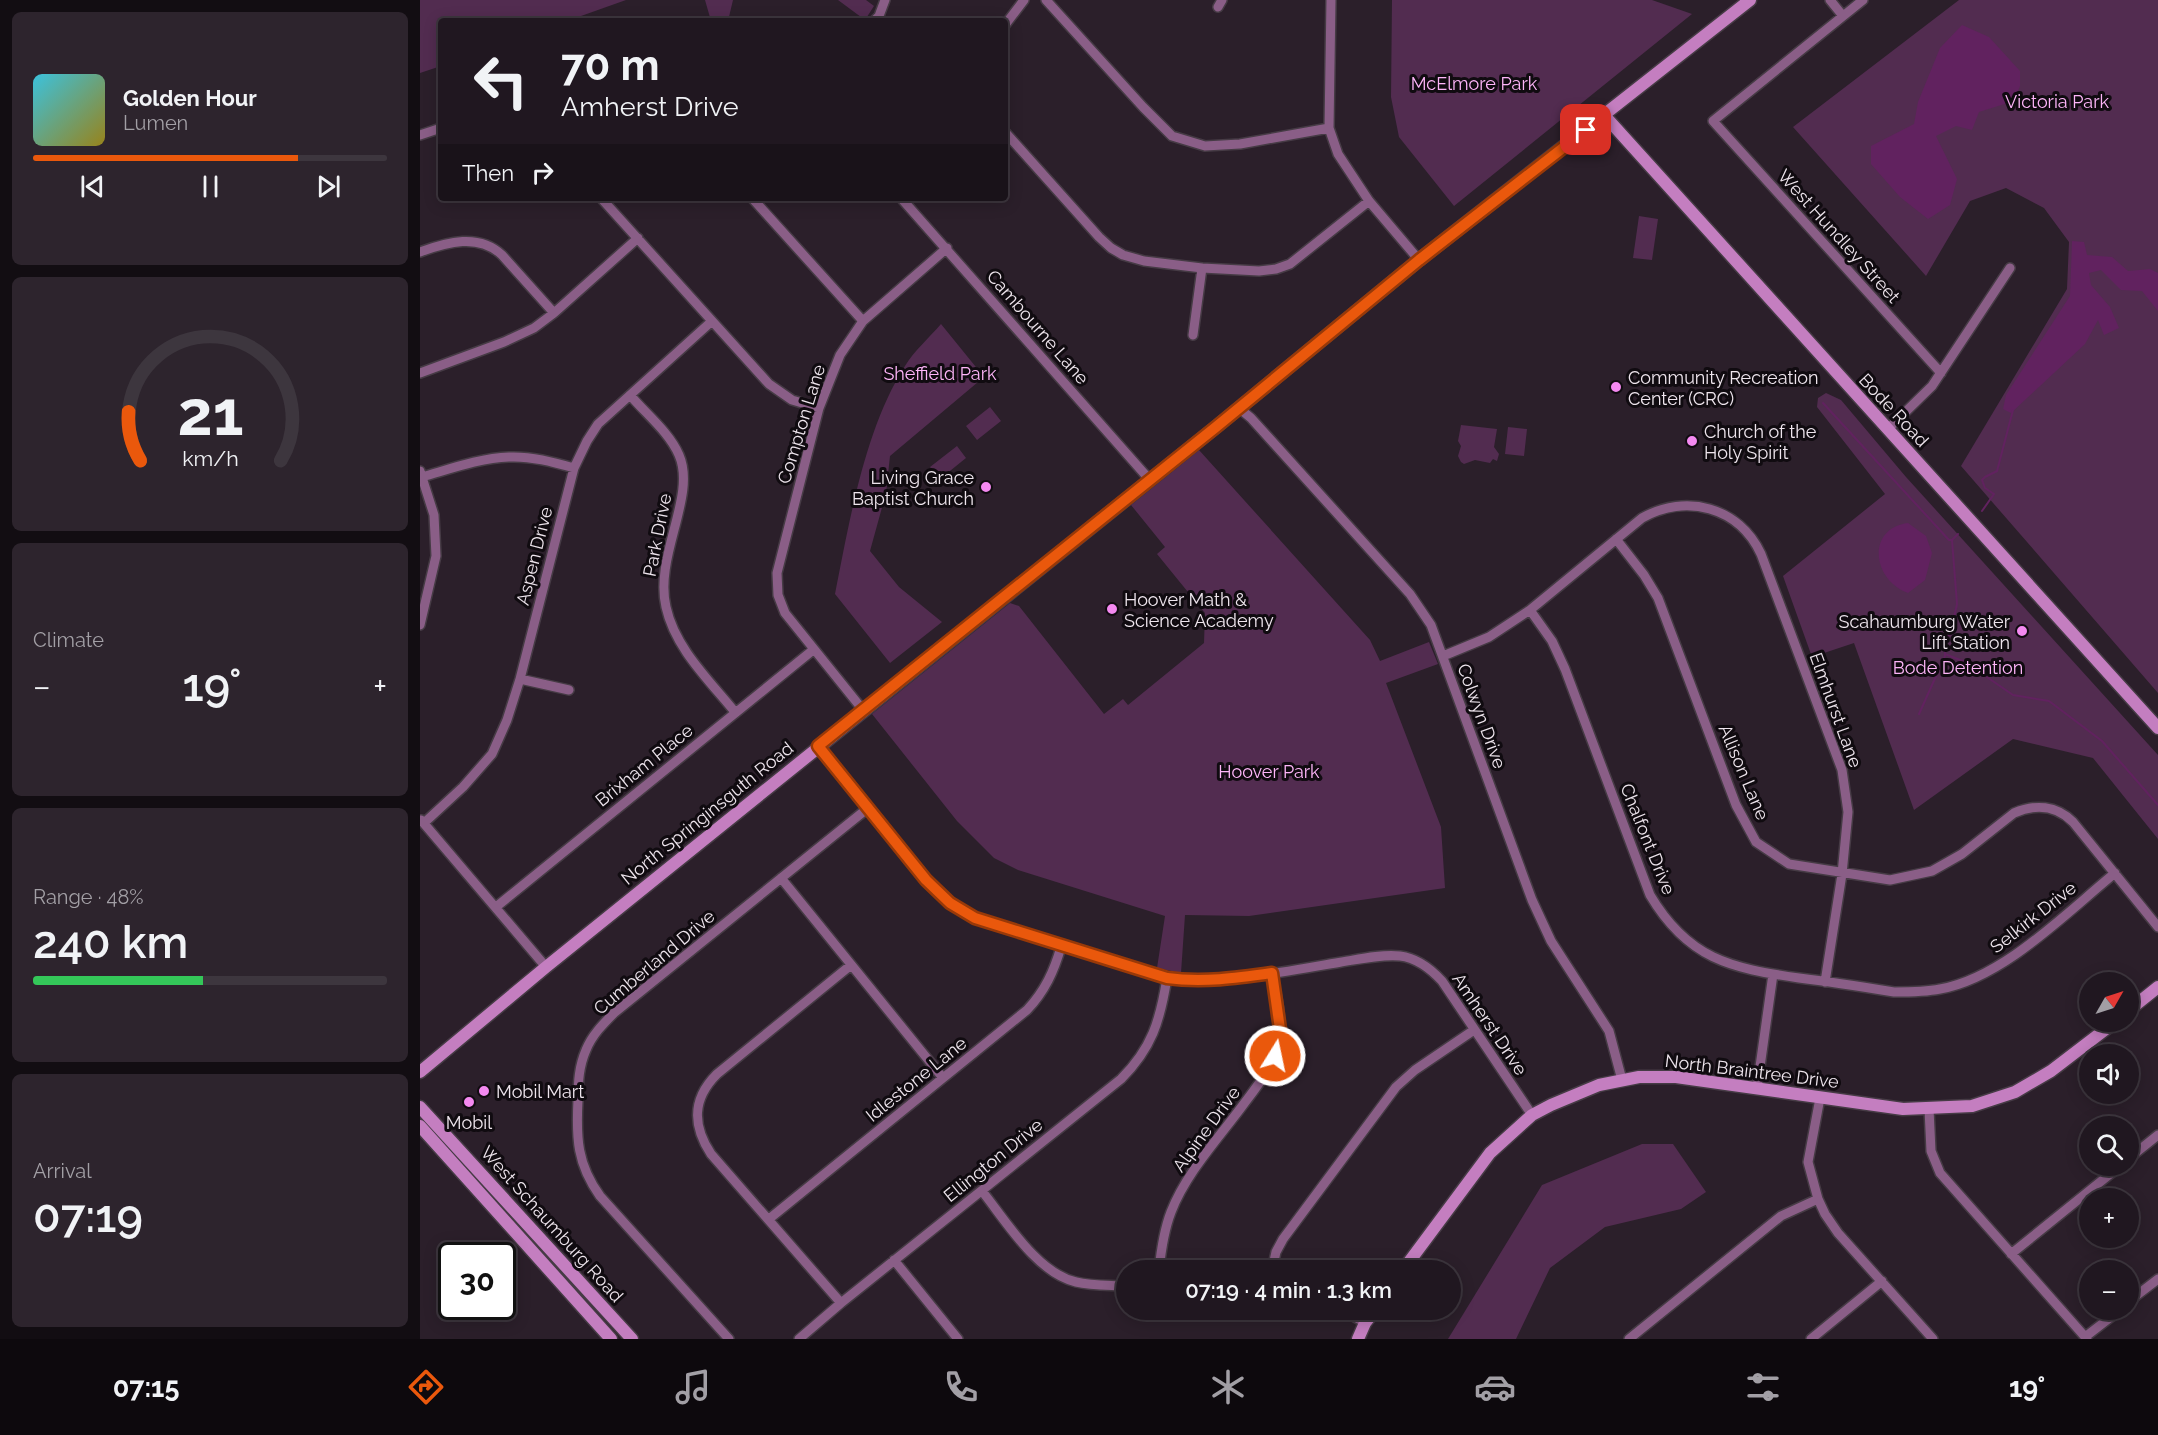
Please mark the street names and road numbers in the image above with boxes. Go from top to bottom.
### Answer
street label: West Hundley Street [1774,165,1904,307]
street label: Cambourne Lane [983,266,1094,389]
street label: Compton Lane [773,361,829,486]
street label: Bode Road [1855,369,1933,451]
street label: Park Drive [639,491,675,578]
street label: Aspen Drive [512,504,556,607]
street label: Elmhurst Lane [1806,650,1867,771]
street label: Colwyn Drive [1453,661,1511,772]
street label: Brixham Place [591,719,697,811]
street label: Allison Lane [1714,721,1774,823]
street label: North Springinsguth Road [617,737,797,889]
street label: Chalfont Drive [1616,780,1680,898]
street label: Selkirk Drive [1986,877,2080,957]
street label: Cumberland Drive [589,905,719,1019]
street label: Amherst Drive [1448,969,1532,1079]
street label: Idlestone Lane [861,1032,971,1126]
street label: North Braintree Drive [1664,1050,1841,1092]
street label: Alpine Drive [1168,1082,1244,1176]
street label: Ellington Drive [939,1114,1047,1206]
street label: West Schaumburg Road [476,1142,628,1306]

